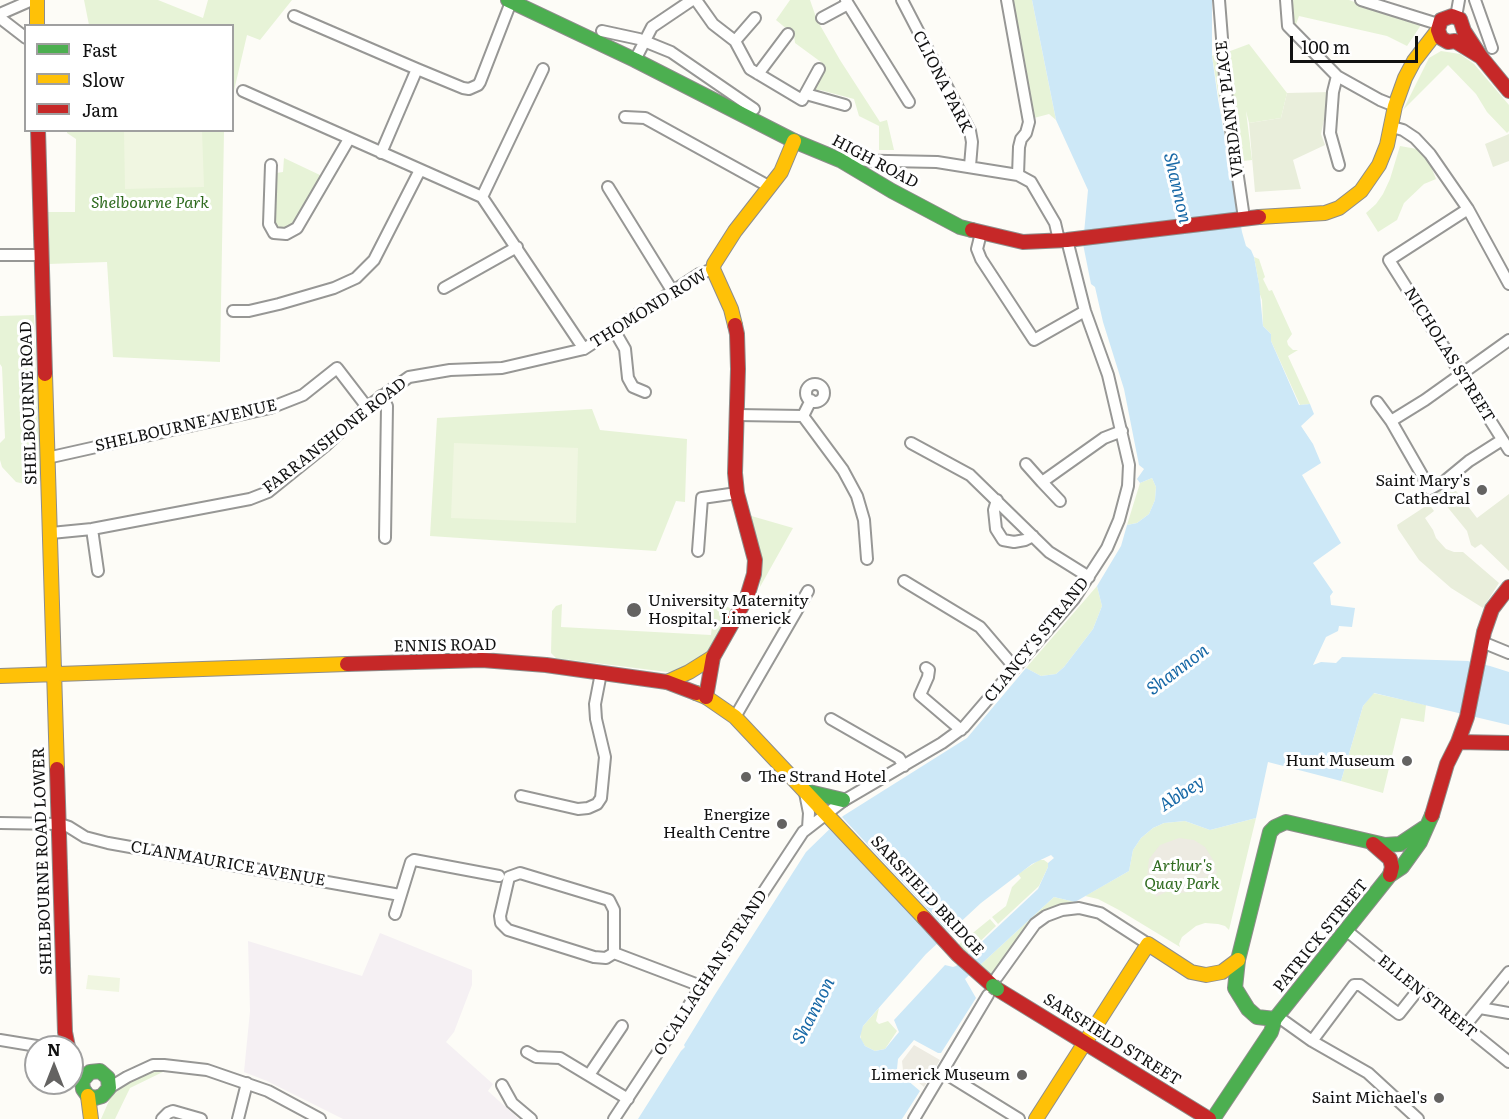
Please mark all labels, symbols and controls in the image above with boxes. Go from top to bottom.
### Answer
legend [24,24,234,132]
scale bar [1293,24,1420,62]
street label: CLIONA PARK [908,28,976,136]
text: 100 m [1301,33,1350,60]
text: Fast [82,36,117,63]
street label: VERDANT PLACE [1212,39,1248,179]
text: Slow [82,66,124,93]
text: Jam [82,96,118,123]
street label: HIGH ROAD [829,131,921,193]
water label: Shannon [1158,151,1196,225]
park label: Shelbourne Park [91,193,209,213]
street label: THOMOND ROW [587,265,711,353]
street label: NICHOLAS STREET [1400,284,1498,426]
street label: SHELBOURNE ROAD [17,321,41,485]
street label: FARRANSHONE ROAD [259,374,411,498]
street label: SHELBOURNE AVENUE [93,396,279,456]
place label: Saint Mary's Cathedral [1375,471,1470,509]
marker: Saint Mary's Cathedral [1475,483,1489,497]
street label: CLANCY'S STRAND [981,574,1093,706]
place label: University Maternity Hospital, Limerick [648,591,809,629]
marker: University Maternity Hospital, Limerick [625,601,643,619]
street label: ENNIS ROAD [394,636,496,656]
water label: Shannon [1143,640,1213,700]
street label: SHELBOURNE ROAD LOWER [29,747,57,975]
place label: Hunt Museum [1285,751,1395,771]
marker: Hunt Museum [1400,754,1414,768]
place label: The Strand Hotel [758,767,886,787]
marker: The Strand Hotel [739,770,753,784]
water label: Abbey [1155,771,1209,817]
place label: Energize Health Centre [663,805,770,843]
marker: Energize Health Centre [775,817,789,831]
street label: SARSFIELD BRIDGE [866,832,988,960]
street label: CLANMAURICE AVENUE [129,837,327,891]
park label: Arthur's Quay Park [1144,856,1220,894]
street label: PATRICK STREET [1270,876,1372,996]
street label: O'CALLAGHAN STRAND [650,887,772,1059]
street label: ELLEN STREET [1374,951,1480,1043]
water label: Shannon [788,974,840,1048]
street label: SARSFIELD STREET [1040,990,1184,1090]
north arrow [24,1035,84,1095]
text: N [47,1037,61,1061]
place label: Limerick Museum [871,1065,1010,1085]
marker: Limerick Museum [1015,1068,1029,1082]
place label: Saint Michael's [1312,1088,1427,1108]
marker: Saint Michael's [1432,1091,1446,1105]

